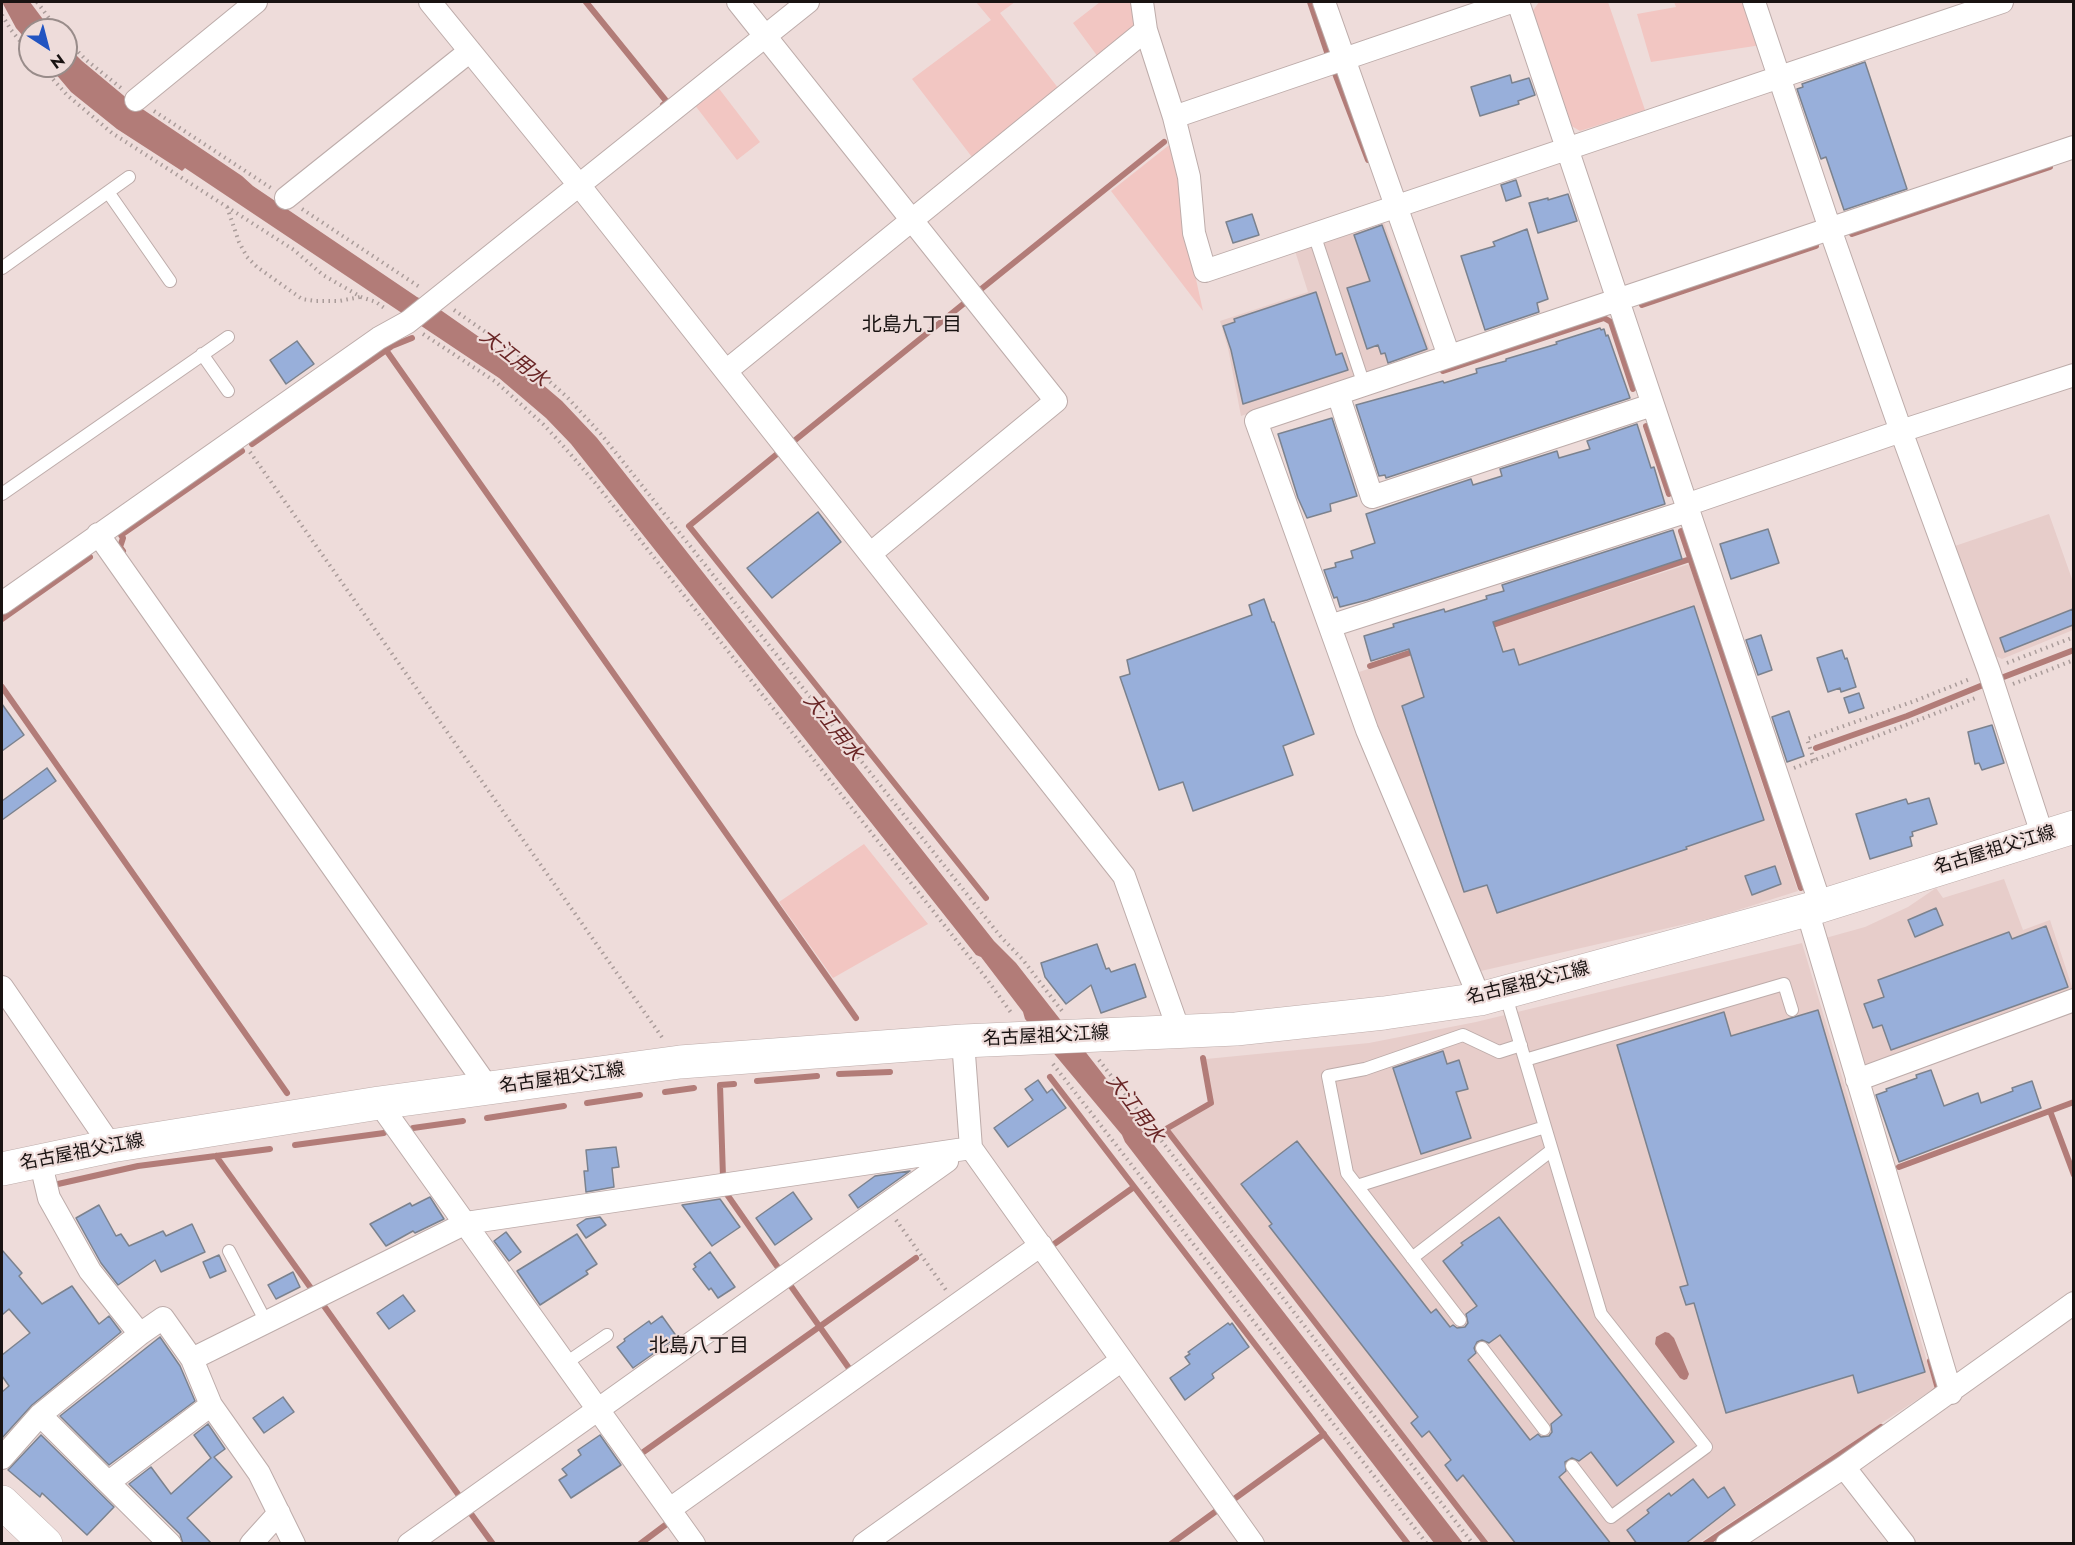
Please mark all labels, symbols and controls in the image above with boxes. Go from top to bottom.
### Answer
north arrow [18,18,78,78]
text: N [46,48,70,74]
district label: 北島九丁目 [862,314,962,338]
water label: 大江用水 [474,325,552,393]
water label: 大江用水 [798,689,866,767]
street label: 名古屋祖父江線 [1932,822,2058,880]
street label: 名古屋祖父江線 [1464,958,1592,1010]
street label: 名古屋祖父江線 [983,1023,1109,1051]
street label: 名古屋祖父江線 [498,1060,626,1098]
water label: 大江用水 [1100,1070,1168,1148]
street label: 名古屋祖父江線 [18,1130,146,1176]
district label: 北島八丁目 [649,1335,749,1359]

